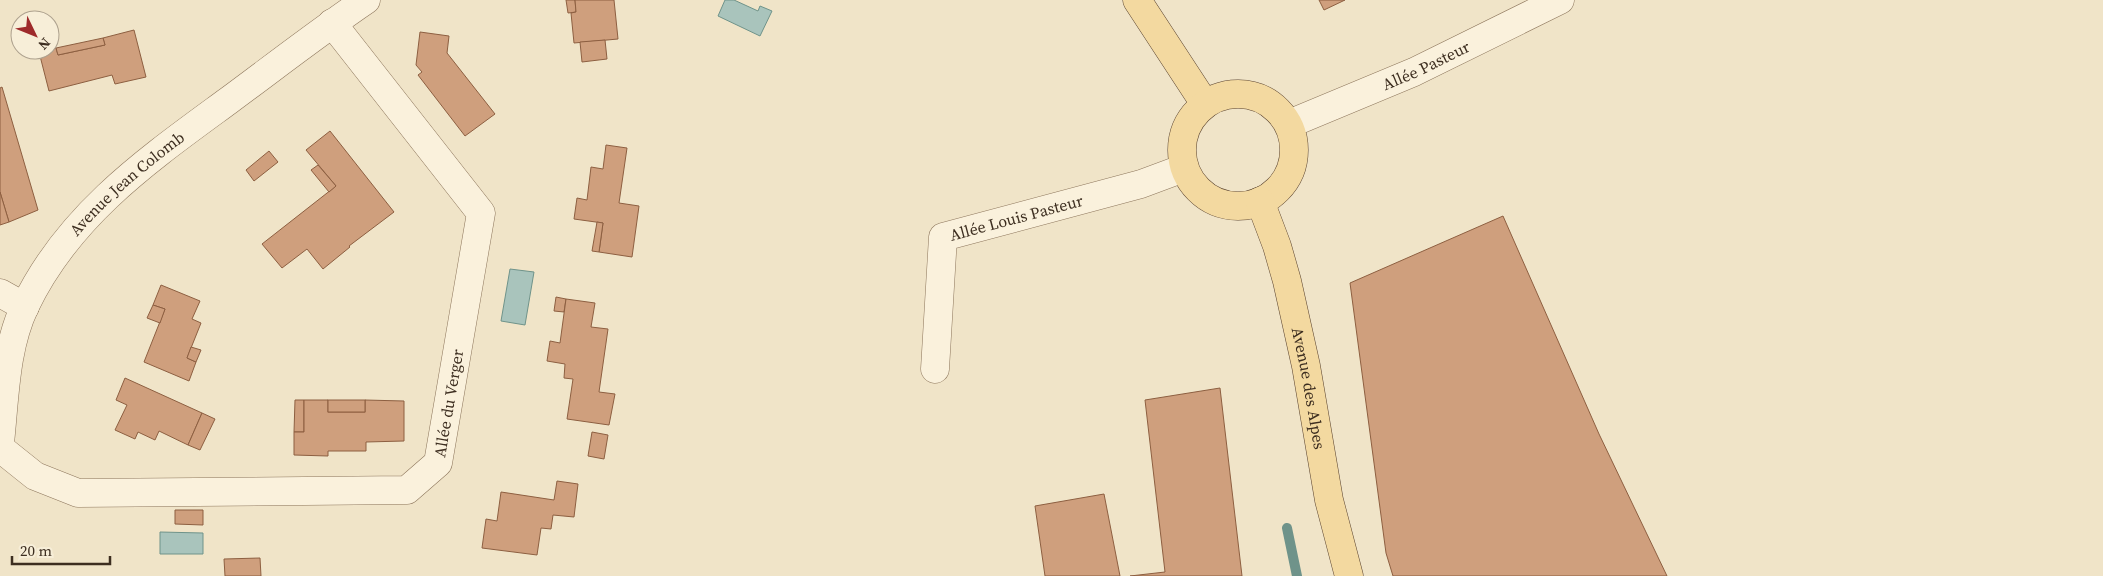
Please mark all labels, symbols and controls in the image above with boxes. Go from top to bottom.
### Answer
north arrow [10,10,60,60]
text: N [34,33,55,54]
street label: Allée Pasteur [1379,35,1474,95]
street label: Avenue Jean Colomb [64,126,189,240]
street label: Allée Louis Pasteur [947,189,1086,246]
street label: Avenue des Alpes [1287,325,1331,451]
street label: Allée du Verger [428,347,468,459]
scale bar [12,534,110,566]
text: 20 m [20,540,52,561]

